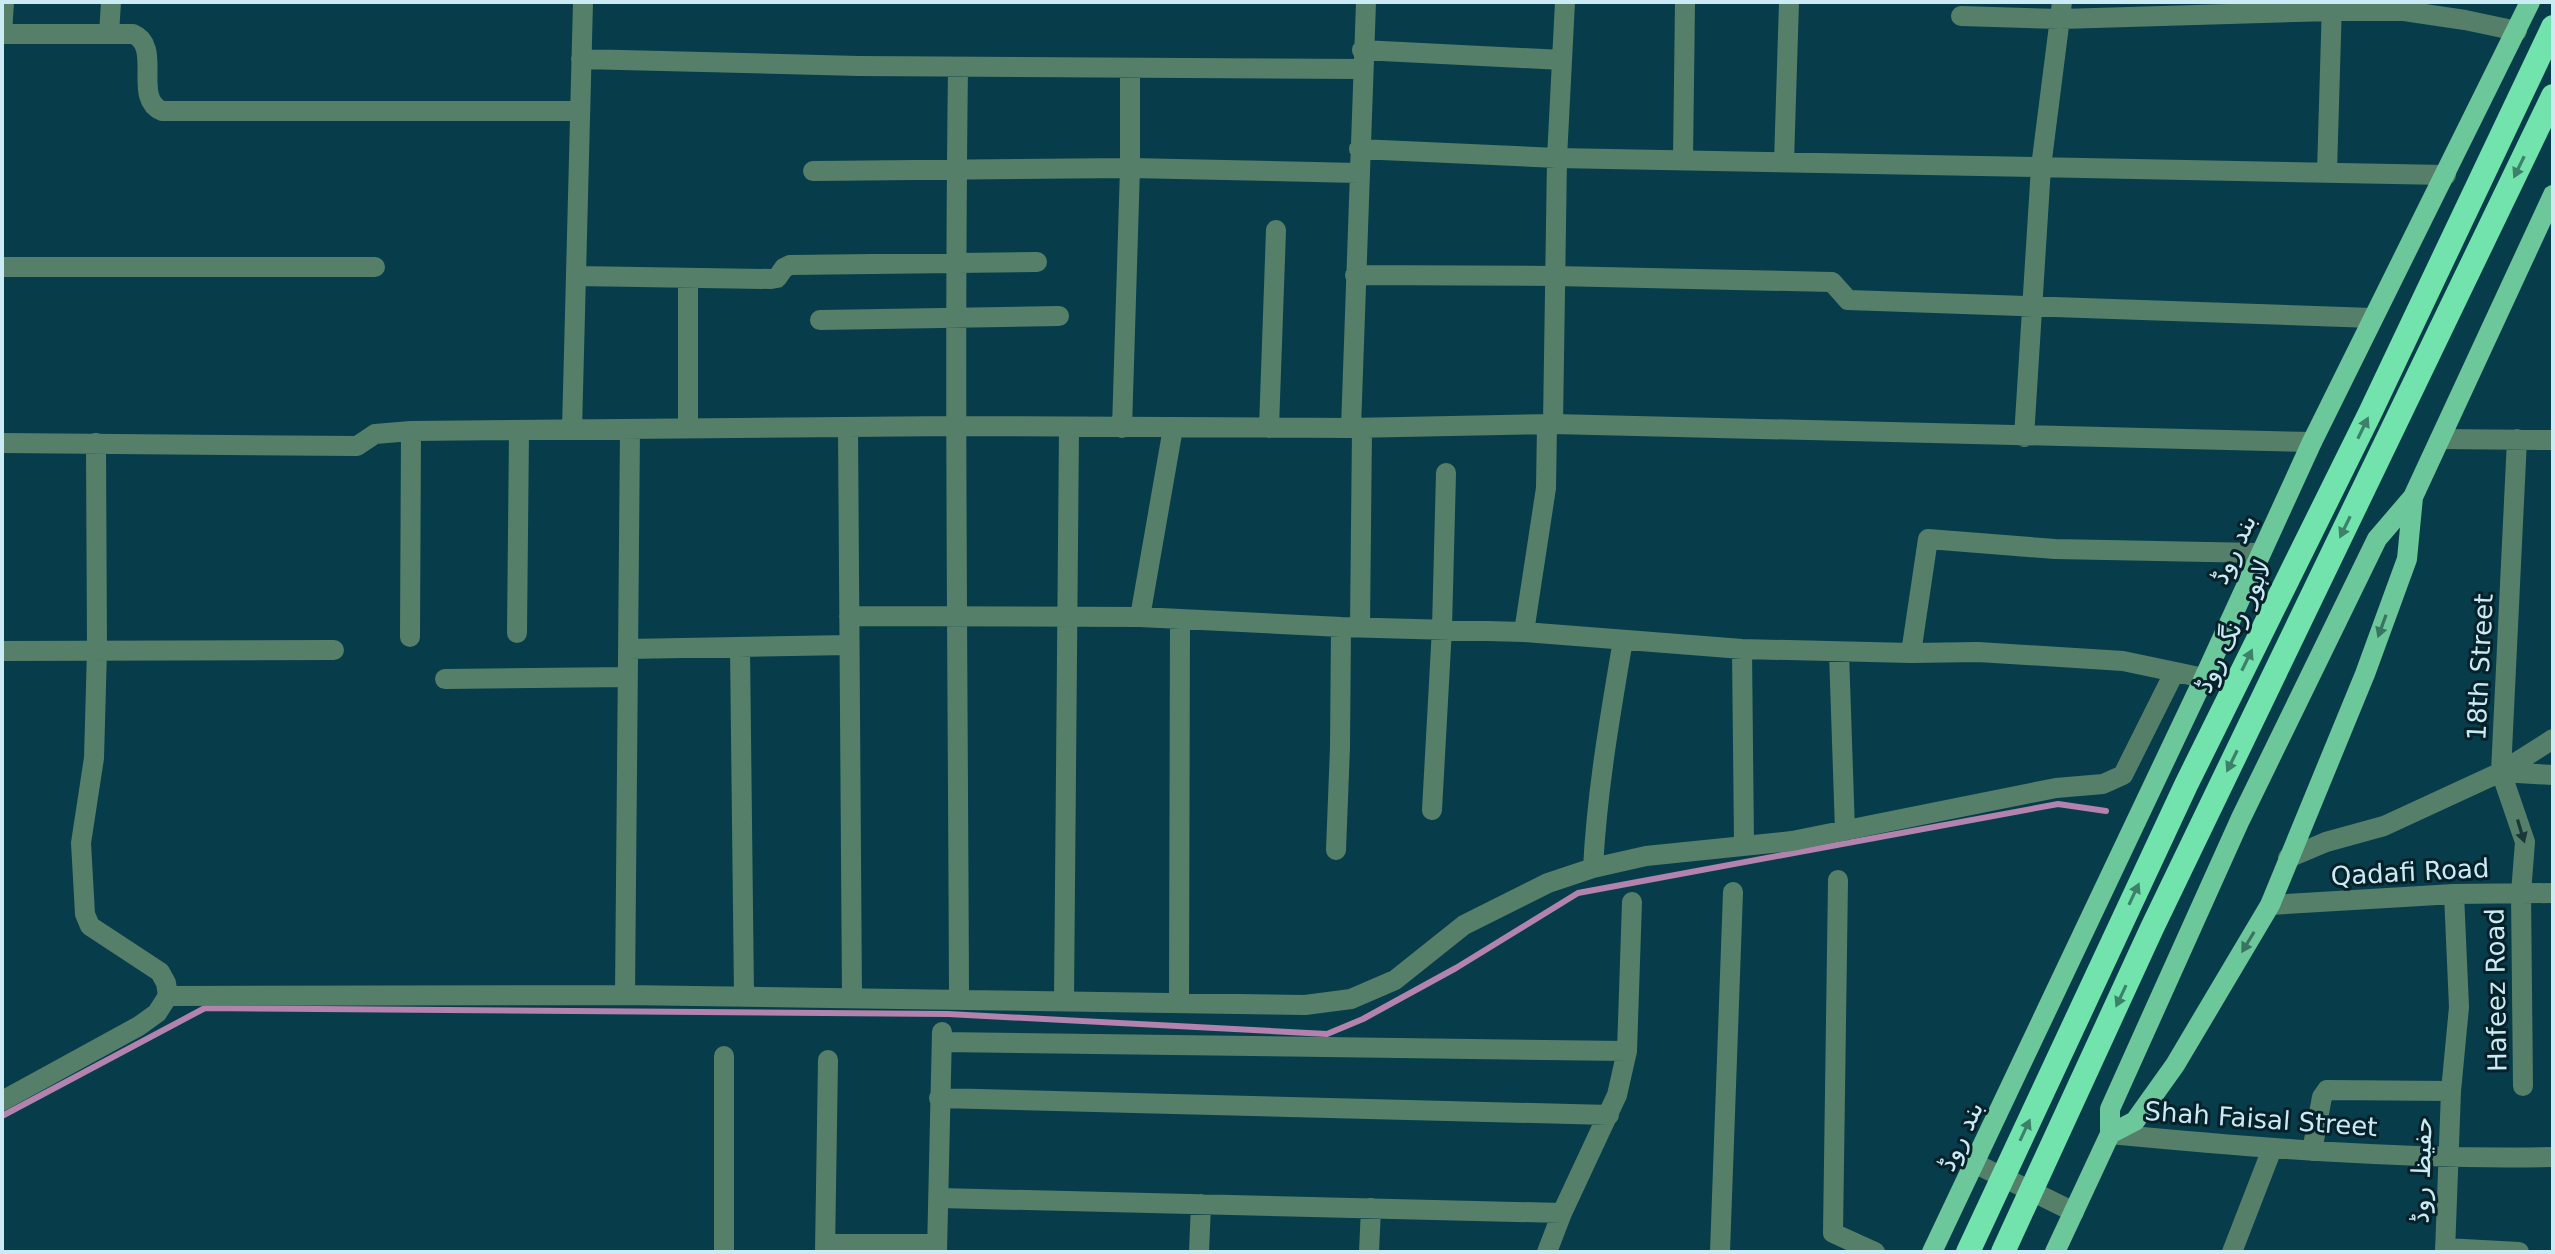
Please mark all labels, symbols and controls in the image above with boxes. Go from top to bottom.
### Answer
one-way arrow [2512,155,2526,178]
one-way arrow [2356,416,2370,439]
street label: بند روڈ [2204,509,2263,589]
one-way arrow [2338,515,2352,539]
street label: لاہور رنگ روڈ [2188,555,2279,698]
street label: 18th Street [2461,593,2499,741]
one-way arrow [2376,614,2388,638]
one-way arrow [2241,649,2254,672]
one-way arrow [2225,750,2239,773]
one-way arrow [2515,820,2528,844]
street label: Qadafi Road [2330,853,2490,891]
one-way arrow [2127,883,2141,906]
street label: Hafeez Road [2480,908,2512,1072]
one-way arrow [2241,931,2255,953]
one-way arrow [2114,984,2128,1008]
street label: بند روڈ [1931,1096,1990,1176]
street label: Shah Faisal Street [2144,1096,2378,1142]
street label: حفیظ روڈ [2404,1116,2439,1224]
one-way arrow [2018,1119,2032,1142]

